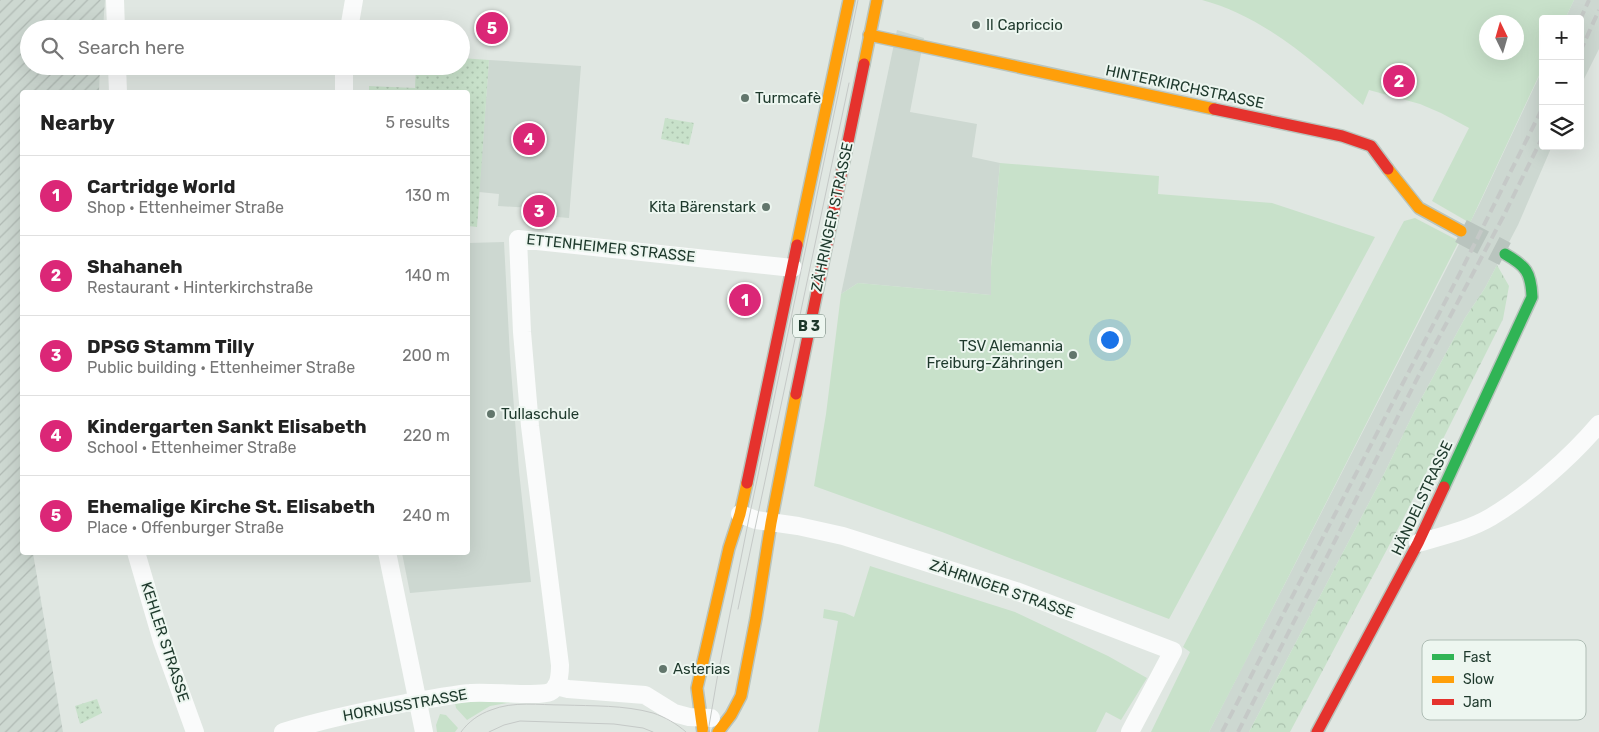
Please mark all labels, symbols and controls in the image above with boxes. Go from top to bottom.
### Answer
pin: 5 [476,9,508,47]
north arrow [1479,15,1524,60]
map controls [1539,15,1584,150]
button: + [1539,15,1584,60]
place label: Il Capriccio [986,16,1063,34]
marker: Il Capriccio [970,19,982,31]
search box [20,20,470,75]
icon: search [38,34,66,62]
text: Search here [78,36,185,59]
button: − [1539,60,1584,105]
street label: HINTERKIRCHSTRASSE [1104,61,1266,113]
pin: 2 [1383,62,1415,100]
place label: Turmcafè [755,89,821,107]
marker: Turmcafè [739,92,751,104]
button: layers [1539,105,1584,150]
text: Nearby [40,110,115,135]
text: 5 results [386,113,450,132]
pin: 4 [513,120,545,158]
street label: ZÄHRINGER STRASSE [807,141,857,293]
text: Cartridge World [87,175,235,198]
text: 1 [52,186,60,205]
text: 130 m [405,186,450,205]
pin: 3 [523,192,555,230]
text: Shop · Ettenheimer Straße [87,198,284,217]
place label: Kita Bärenstark [649,198,756,216]
marker: Kita Bärenstark [760,201,772,213]
street label: ETTENHEIMER STRASSE [526,230,696,266]
text: Shahaneh [87,255,183,278]
text: 2 [51,266,61,285]
text: 140 m [405,266,450,285]
text: Restaurant · Hinterkirchstraße [87,278,313,297]
pin: 1 [729,281,761,319]
road number: B 3 [793,314,825,338]
your location [1097,327,1123,353]
text: DPSG Stamm Tilly [87,335,254,358]
place label: TSV Alemannia Freiburg-Zähringen [926,337,1063,372]
text: 3 [51,346,61,365]
text: 200 m [402,346,450,365]
marker: TSV Alemannia Freiburg-Zähringen [1067,349,1079,361]
text: Public building · Ettenheimer Straße [87,358,355,377]
place label: Tullaschule [501,405,579,423]
marker: Tullaschule [485,408,497,420]
text: Kindergarten Sankt Elisabeth [87,415,367,438]
text: 4 [51,426,61,445]
text: 220 m [403,426,450,445]
text: School · Ettenheimer Straße [87,438,296,457]
street label: HÄNDELSTRASSE [1388,438,1456,558]
text: Ehemalige Kirche St. Elisabeth [87,495,375,518]
text: 5 [51,506,61,525]
text: 240 m [403,506,450,525]
text: Place · Offenburger Straße [87,518,284,537]
street label: ZÄHRINGER STRASSE [927,556,1077,622]
street label: KEHLER STRASSE [137,580,193,704]
legend [1422,640,1586,720]
text: Fast [1463,649,1492,666]
place label: Asterias [673,660,731,678]
marker: Asterias [657,663,669,675]
text: Slow [1463,671,1494,688]
street label: HORNUSSTRASSE [341,685,469,725]
text: Jam [1463,694,1492,711]

